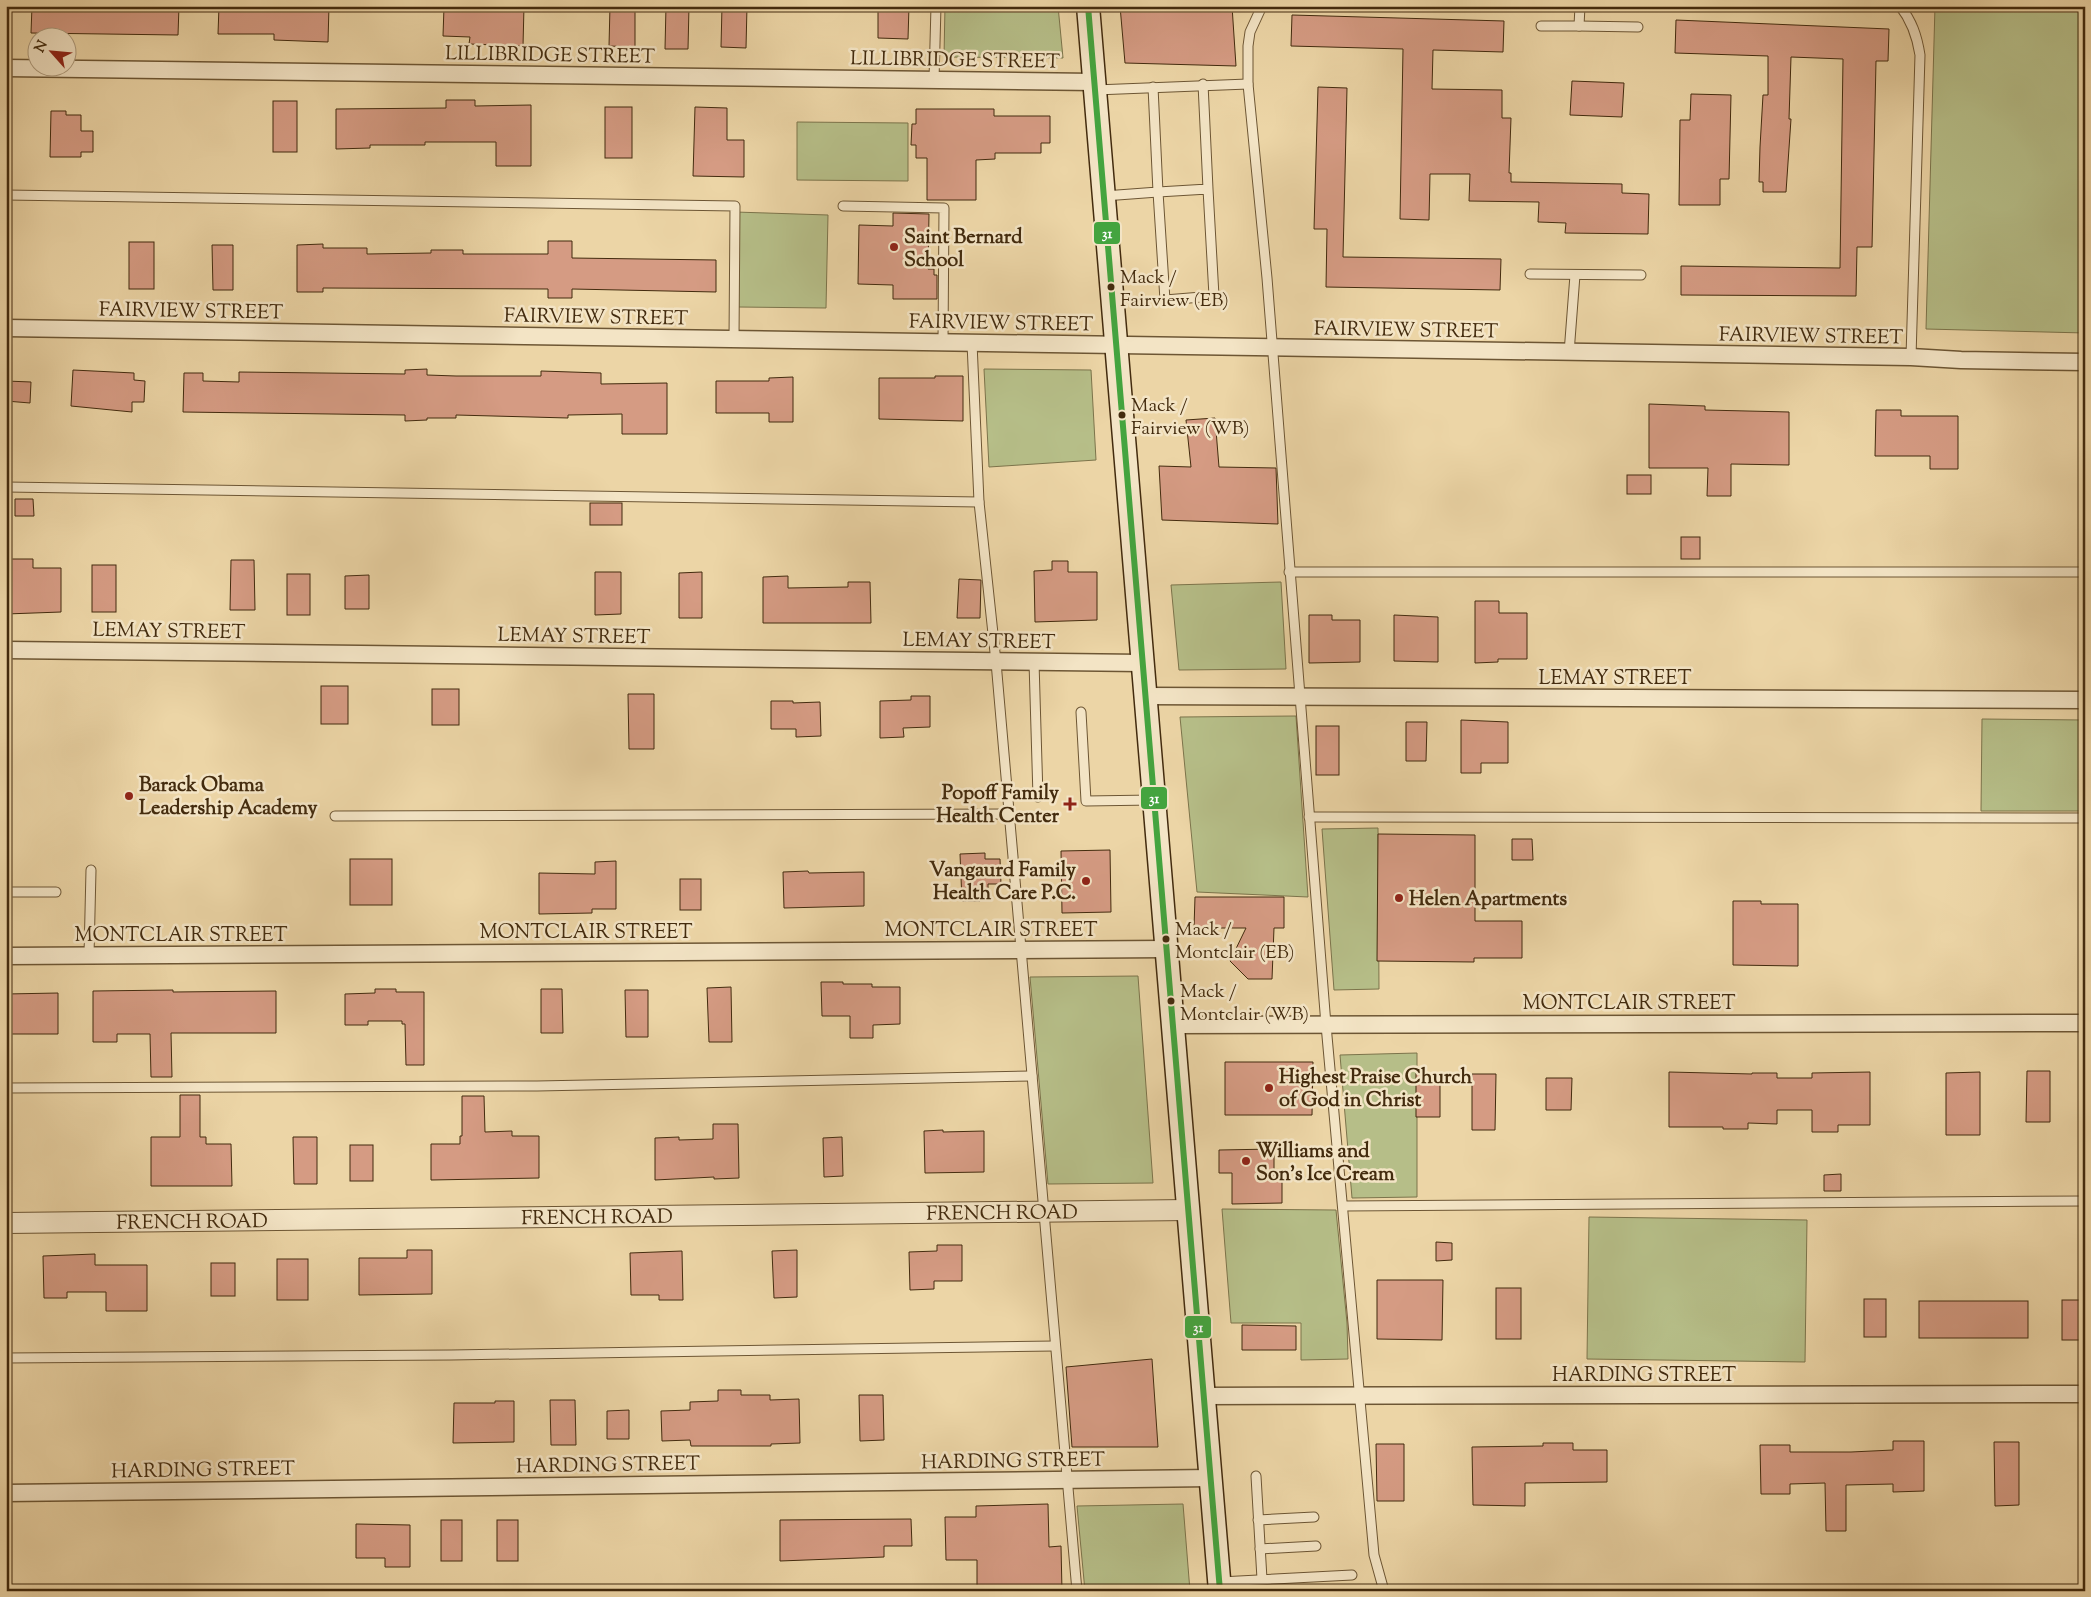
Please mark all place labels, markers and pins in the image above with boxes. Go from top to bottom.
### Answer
place label: Saint Bernard School [904,224,1023,276]
marker: Saint Bernard School [888,241,900,253]
place label: Mack / Fairview (EB) [1120,265,1229,315]
marker: Mack / Fairview (EB) [1106,282,1116,292]
place label: Mack / Fairview (WB) [1131,393,1249,443]
marker: Mack / Fairview (WB) [1117,410,1127,420]
place label: Barack Obama Leadership Academy [139,772,317,824]
place label: Popoff Family Health Center [936,780,1059,832]
marker: Barack Obama Leadership Academy [123,790,135,802]
marker: Popoff Family Health Center [1063,797,1077,811]
place label: Vangaurd Family Health Care P.C. [929,857,1076,909]
marker: Vangaurd Family Health Care P.C. [1080,875,1092,887]
place label: Helen Apartments [1409,886,1567,915]
marker: Helen Apartments [1393,892,1405,904]
place label: Mack / Montclair (EB) [1175,917,1294,967]
marker: Mack / Montclair (EB) [1161,934,1171,944]
place label: Mack / Montclair (WB) [1180,979,1309,1029]
marker: Mack / Montclair (WB) [1166,996,1176,1006]
place label: Highest Praise Church of God in Christ [1279,1064,1472,1116]
marker: Highest Praise Church of God in Christ [1263,1082,1275,1094]
place label: Williams and Son's Ice Cream [1256,1138,1395,1190]
marker: Williams and Son's Ice Cream [1240,1155,1252,1167]

